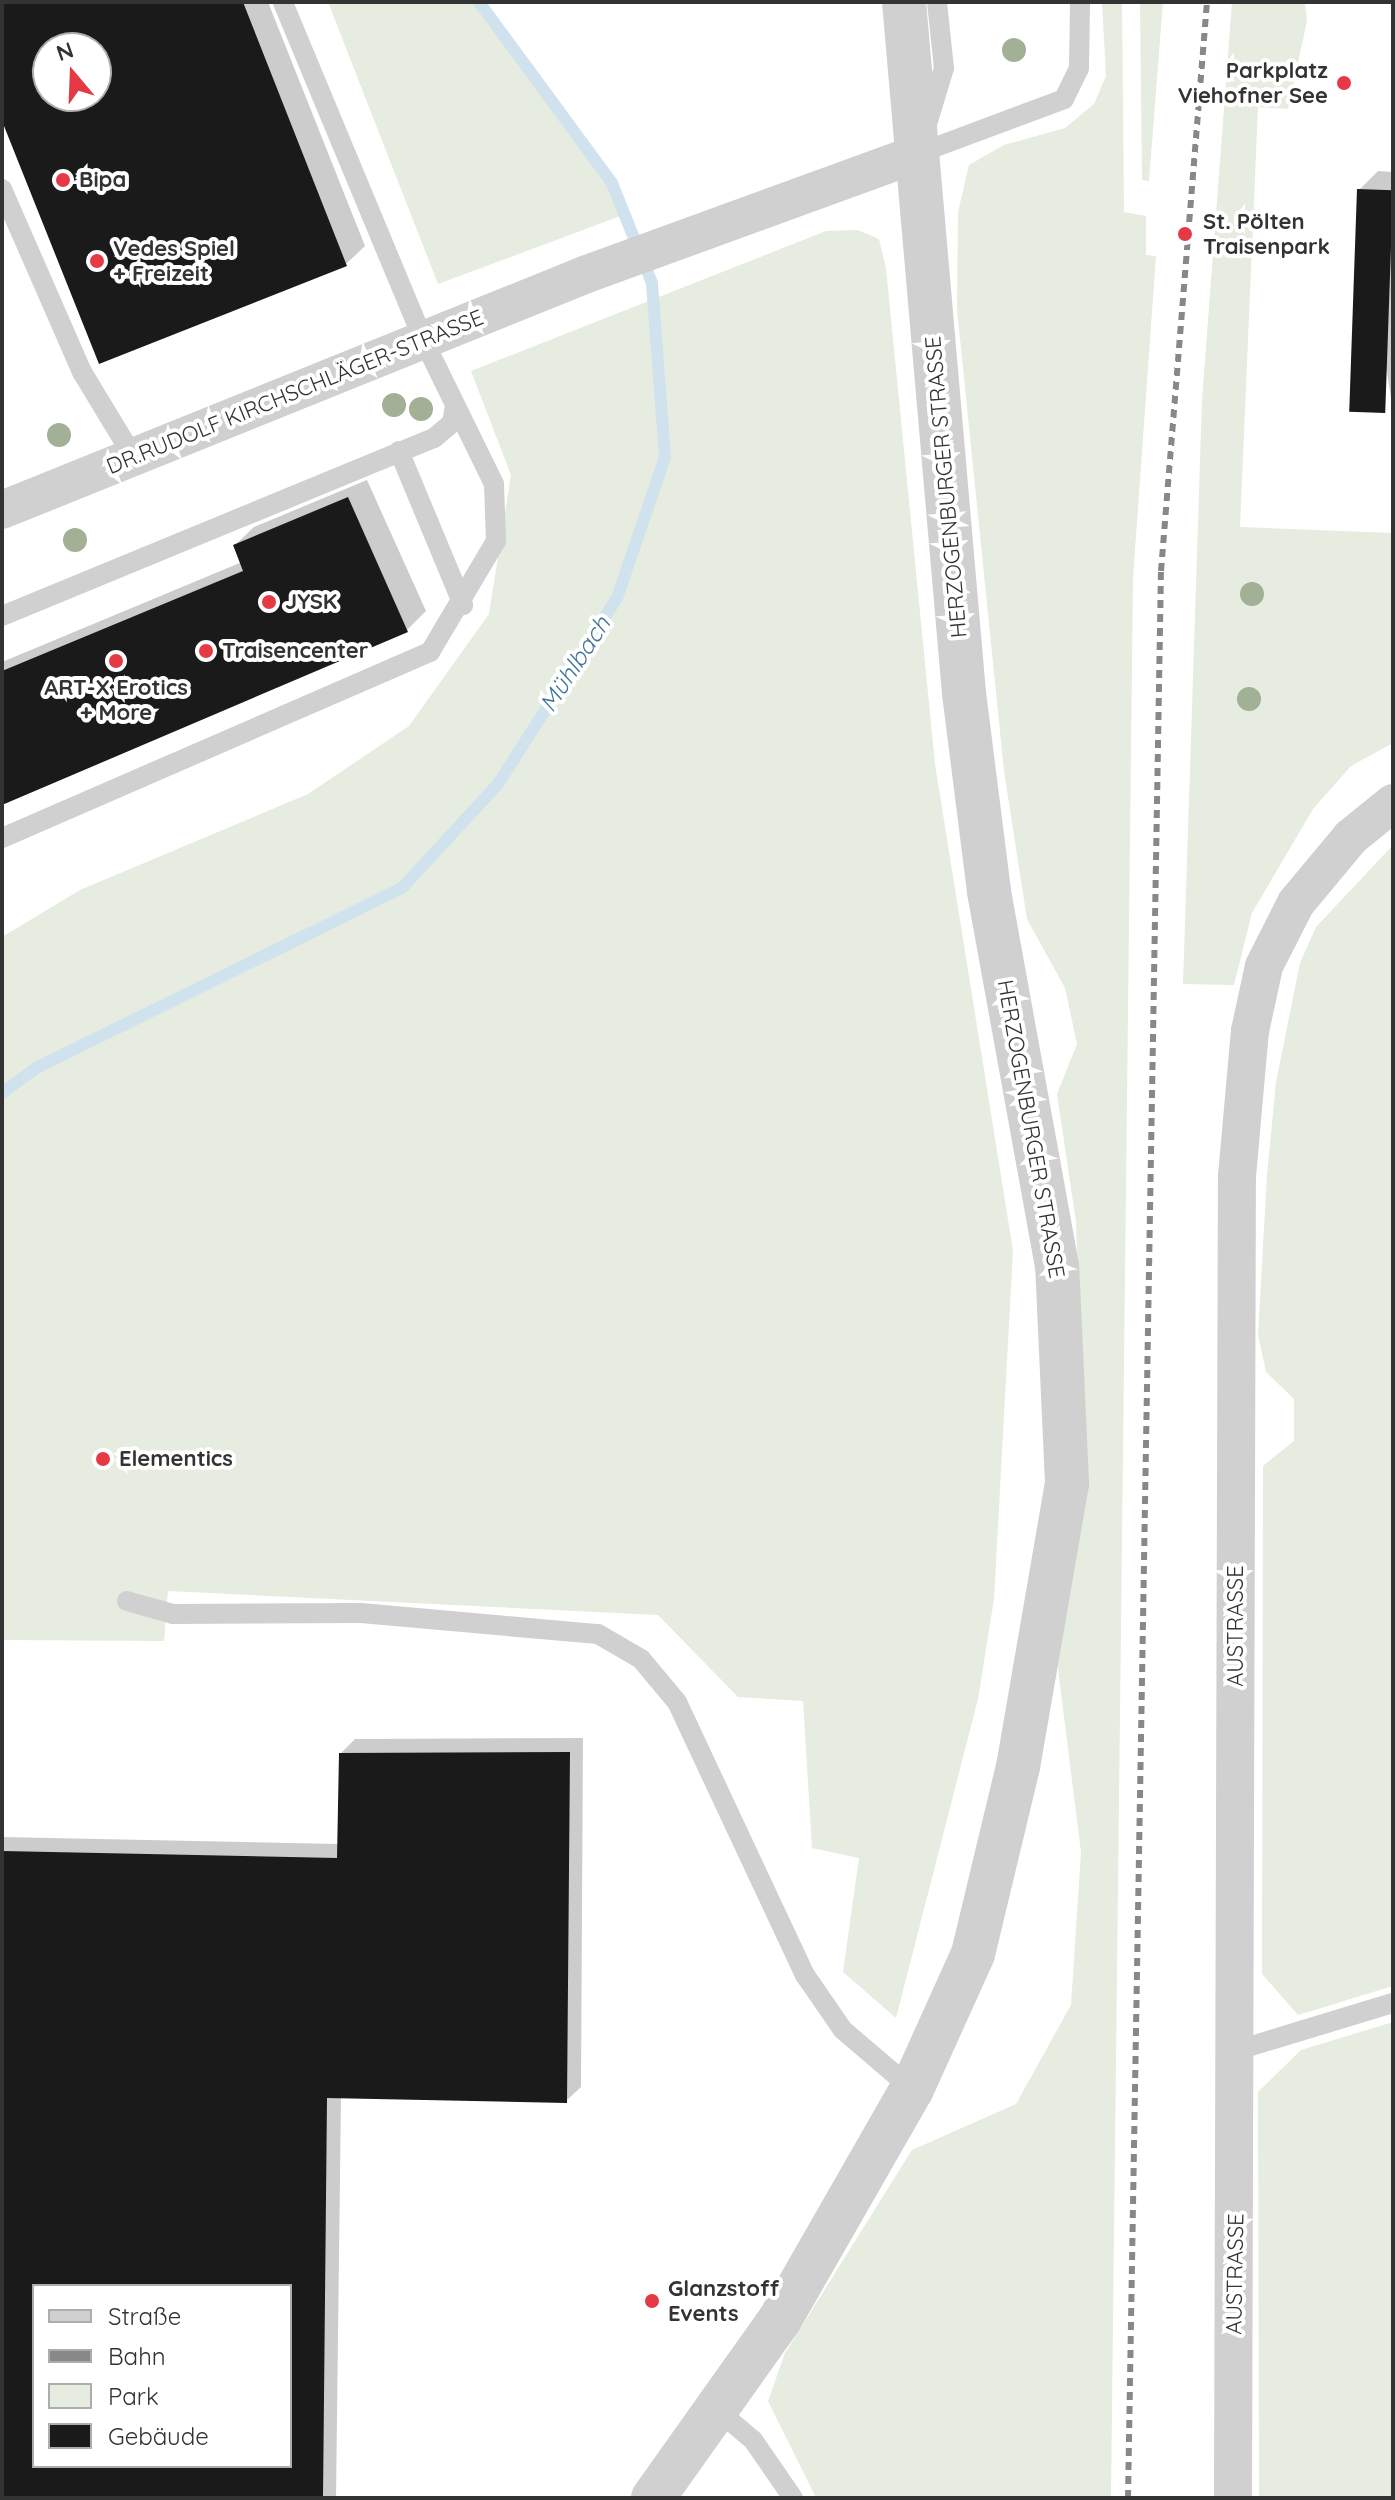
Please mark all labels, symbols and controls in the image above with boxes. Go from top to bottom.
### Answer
north arrow [32,32,112,112]
text: N [53,35,77,67]
place label: Parkplatz Viehofner See [1178,57,1328,108]
marker: Parkplatz Viehofner See [1335,74,1353,92]
place label: Bipa [79,167,126,193]
marker: Bipa [54,171,72,189]
place label: St. Pölten Traisenpark [1203,208,1330,260]
marker: St. Pölten Traisenpark [1174,223,1196,245]
place label: Vedes Spiel + Freizeit [113,235,235,286]
marker: Vedes Spiel + Freizeit [88,252,106,270]
street label: DR.RUDOLF KIRCHSCHLÄGER-STRASSE [103,304,487,480]
street label: HERZOGENBURGER STRASSE [920,335,972,639]
place label: JYSK [285,589,337,615]
marker: JYSK [260,593,278,611]
water label: Mühlbach [534,611,616,717]
place label: Traisencenter [222,638,368,664]
marker: Traisencenter [197,642,215,660]
marker: ART-X Erotics + More [107,652,125,670]
place label: ART-X Erotics + More [44,674,188,726]
street label: HERZOGENBURGER STRASSE [992,978,1070,1280]
place label: Elementics [119,1446,233,1472]
marker: Elementics [94,1450,112,1468]
street label: AUSTRASSE [1223,1565,1249,1687]
street label: AUSTRASSE [1221,2213,1249,2335]
place label: Glanzstoff Events [668,2275,779,2326]
legend [32,2284,292,2468]
marker: Glanzstoff Events [643,2292,661,2310]
text: Straße [108,2301,181,2331]
text: Bahn [108,2341,166,2371]
text: Park [108,2381,159,2411]
text: Gebäude [108,2421,209,2451]

